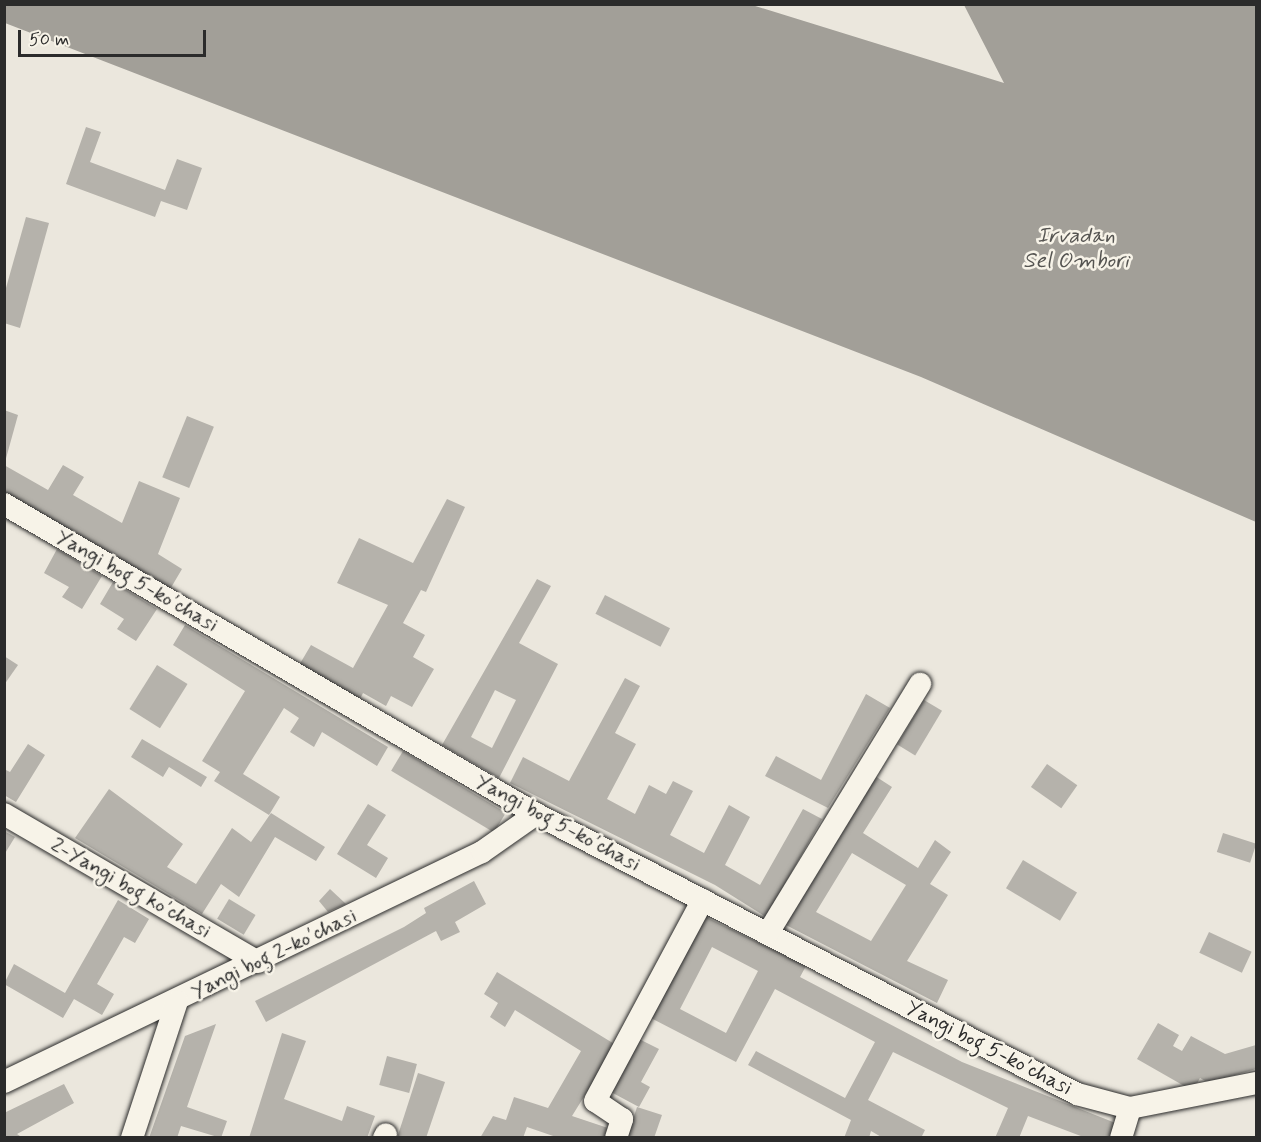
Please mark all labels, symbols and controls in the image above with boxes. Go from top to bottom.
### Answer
scale bar [21,18,208,56]
text: 50 m [29,28,69,52]
water label: Irvadan Sel Ombori [1024,223,1128,274]
street label: Yangi bog 5-koʼchasi [51,524,223,638]
street label: Yangi bog 5-koʼchasi [471,769,645,877]
street label: 2-Yangi bog koʼchasi [46,832,216,944]
street label: Yangi bog 2-koʼchasi [187,903,361,1005]
street label: Yangi bog 5-koʼchasi [901,995,1077,1101]

